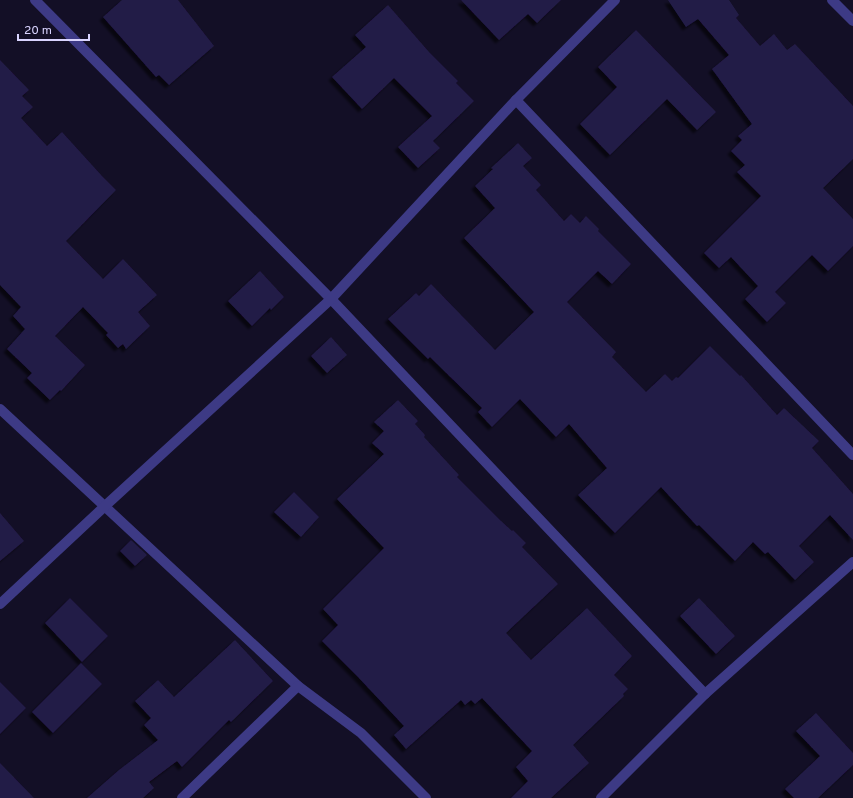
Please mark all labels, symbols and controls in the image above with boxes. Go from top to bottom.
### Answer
scale bar [18,16,89,42]
text: 20 m [24,23,52,39]

